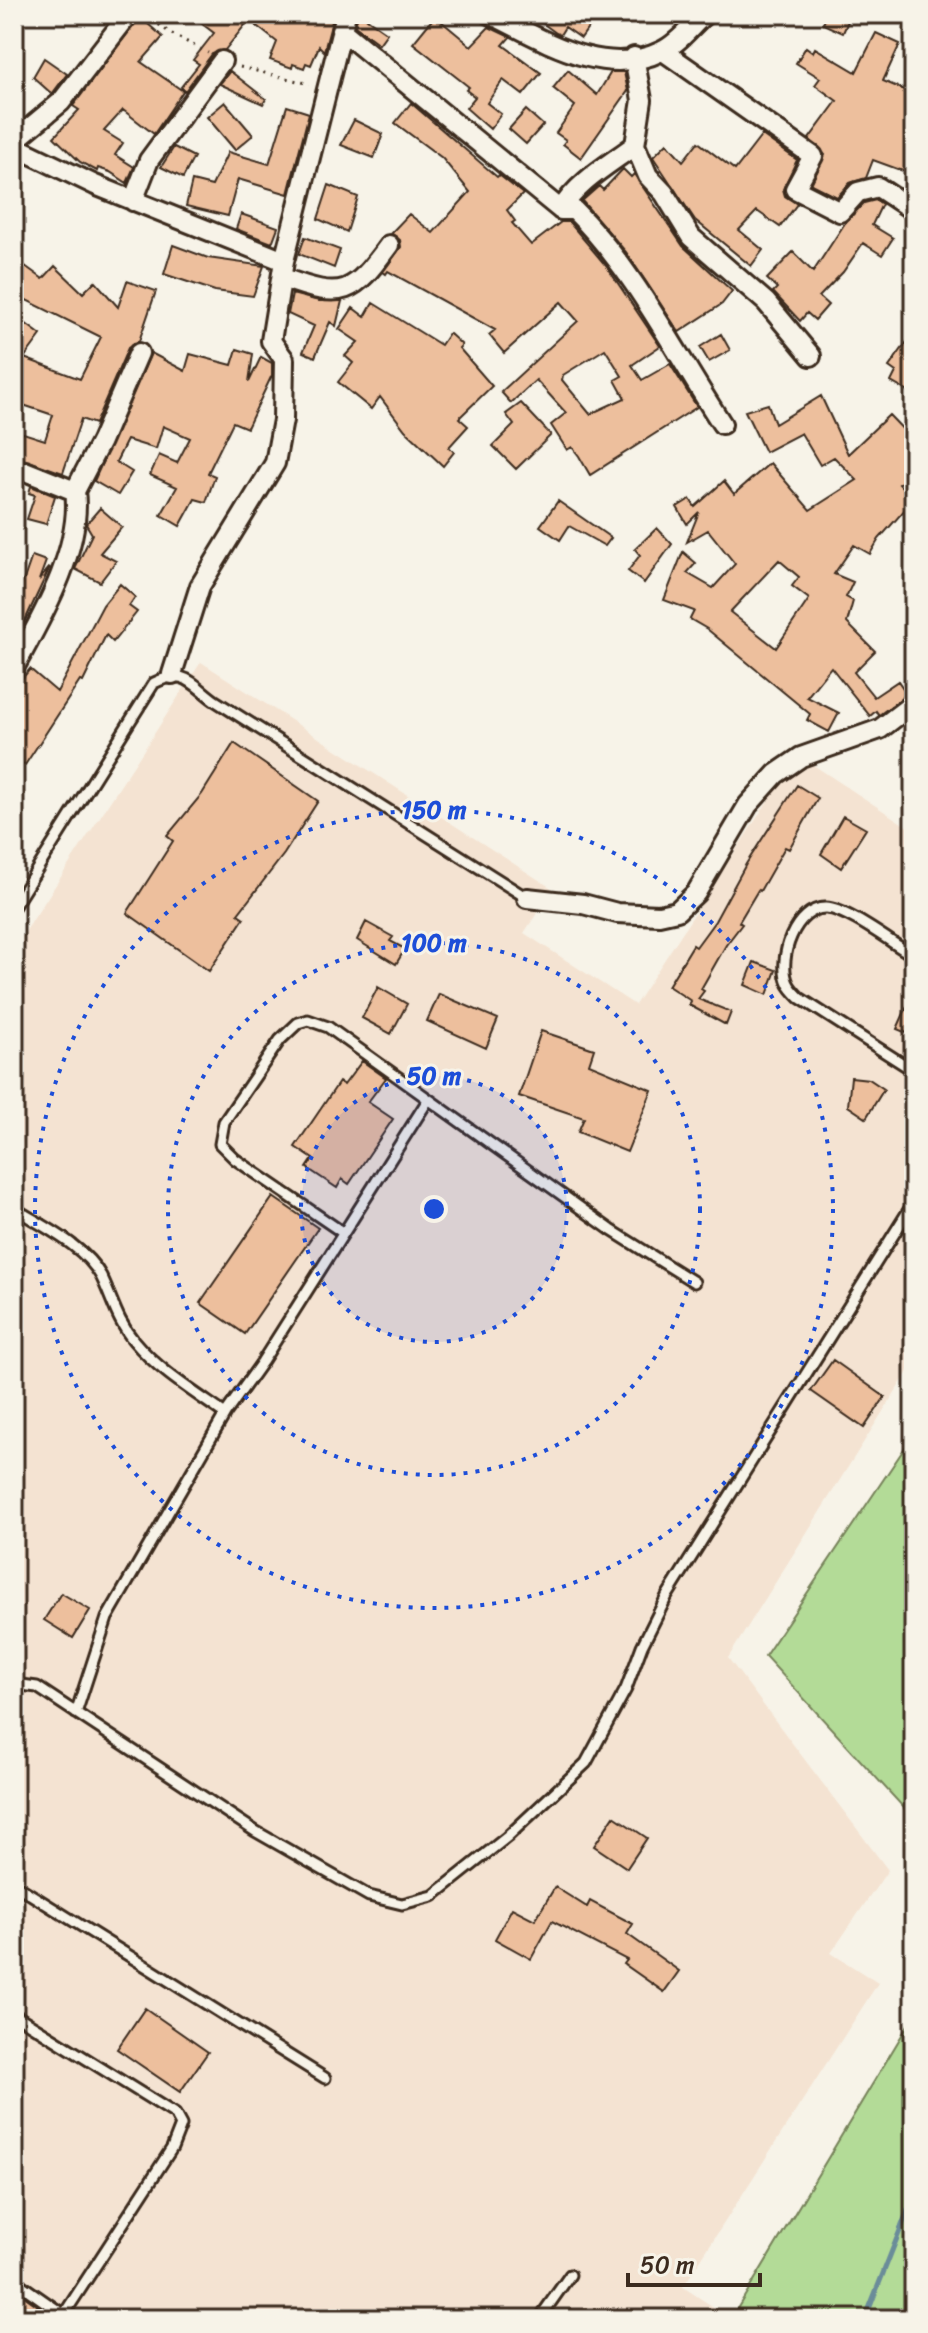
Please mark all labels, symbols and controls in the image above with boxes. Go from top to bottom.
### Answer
text: 150 m [402,789,467,831]
text: 100 m [401,922,467,964]
text: 50 m [407,1055,462,1097]
centre of rings [420,1195,448,1223]
scale bar [628,2237,760,2287]
text: 50 m [640,2244,695,2286]

